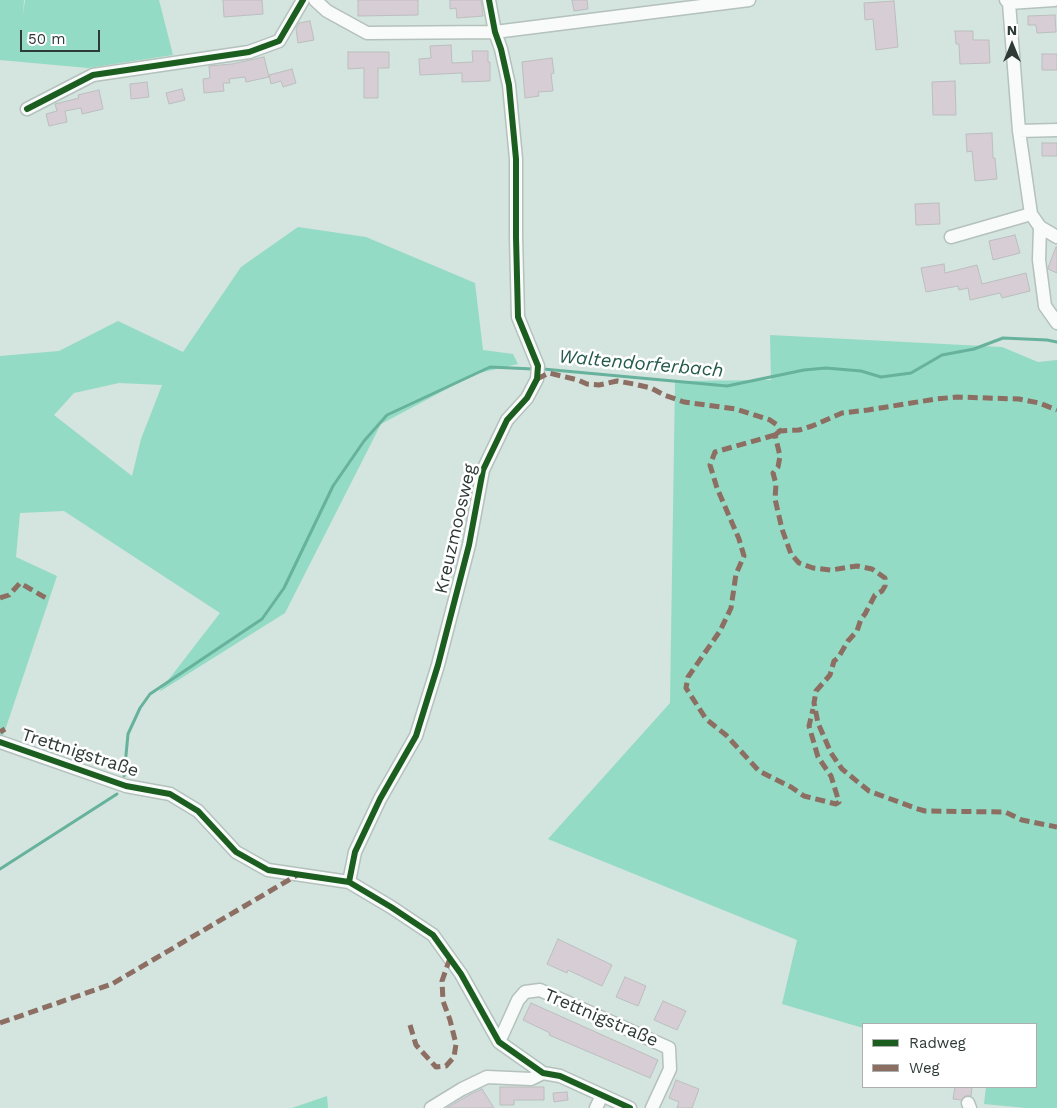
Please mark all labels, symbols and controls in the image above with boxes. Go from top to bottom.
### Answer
scale bar [22,20,102,52]
north arrow [987,20,1037,70]
text: N [1007,22,1017,38]
text: 50 m [28,30,65,48]
water label: Waltendorferbach [558,345,724,383]
street label: Kreuzmoosweg [431,462,481,596]
street label: Trettnigstraße [19,724,141,782]
street label: Trettnigstraße [541,984,661,1052]
legend [862,1023,1037,1088]
text: Radweg [909,1034,966,1052]
text: Weg [909,1059,940,1077]

